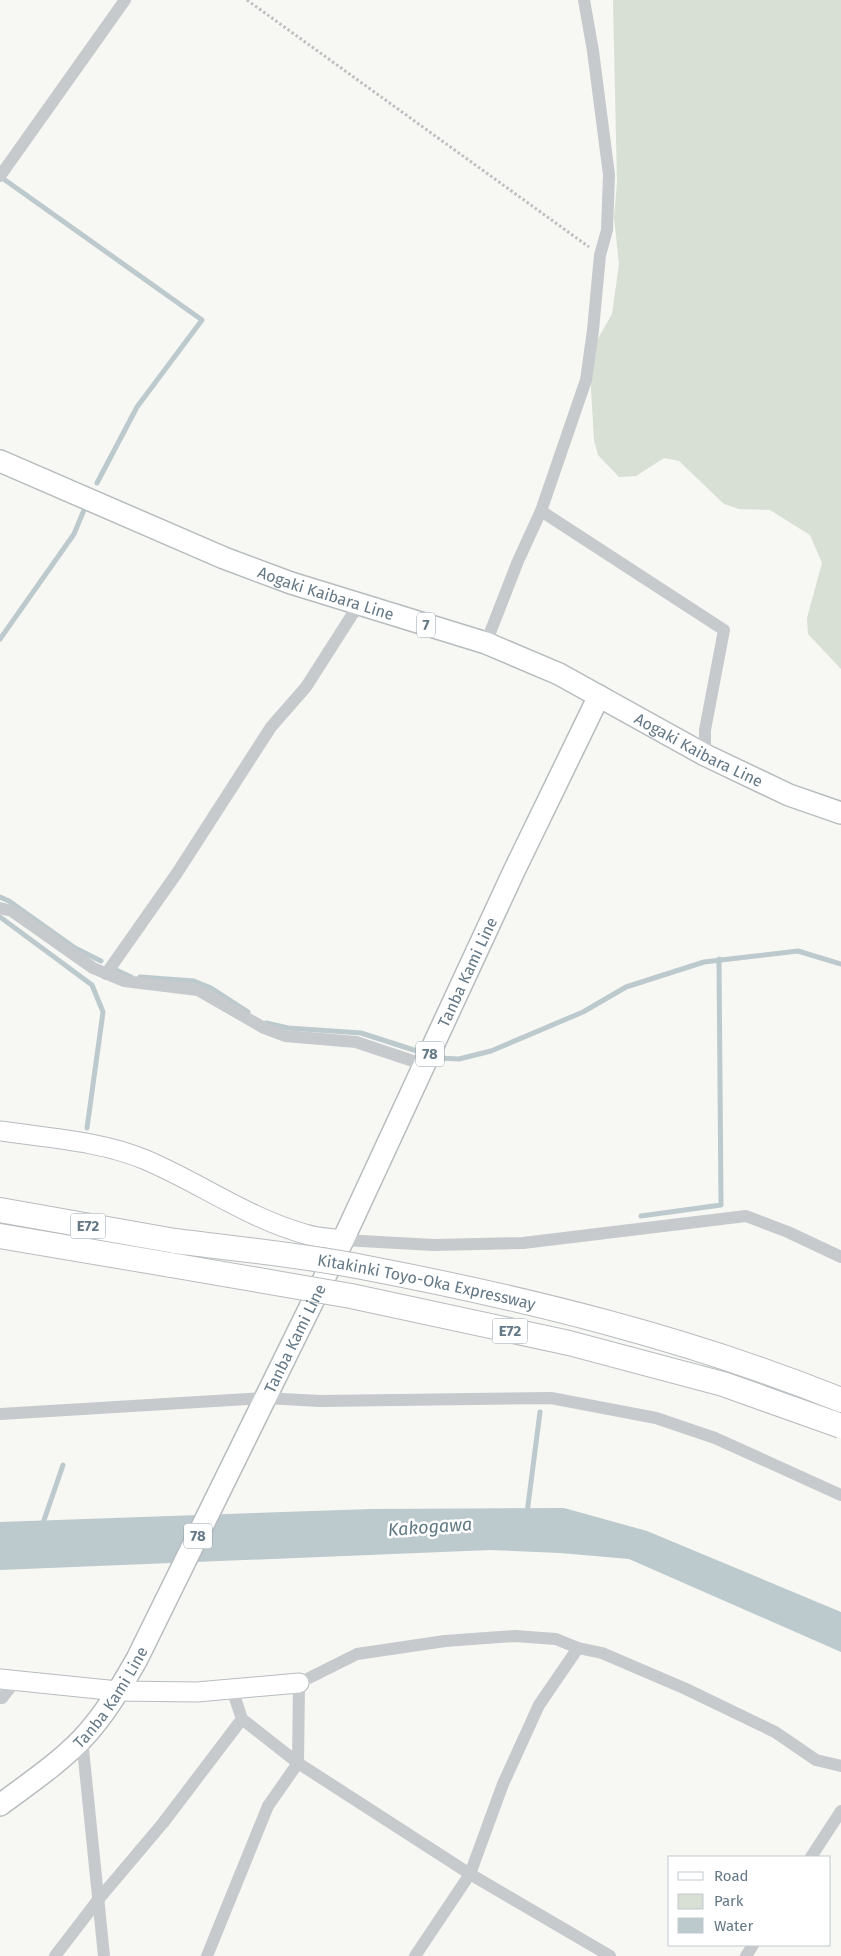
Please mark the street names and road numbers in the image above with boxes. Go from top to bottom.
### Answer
street label: Aogaki Kaibara Line [255,562,396,624]
road number: 7 [417,612,435,638]
street label: Aogaki Kaibara Line [631,708,766,791]
street label: Tanba Kami Line [434,914,501,1030]
road number: 78 [416,1042,444,1066]
road number: E72 [70,1214,106,1238]
street label: Kitakinki Toyo-Oka Expressway [316,1250,538,1313]
street label: Tanba Kami Line [260,1281,329,1396]
road number: E72 [492,1318,528,1344]
road number: 78 [184,1524,212,1548]
street label: Tanba Kami Line [69,1643,151,1752]

